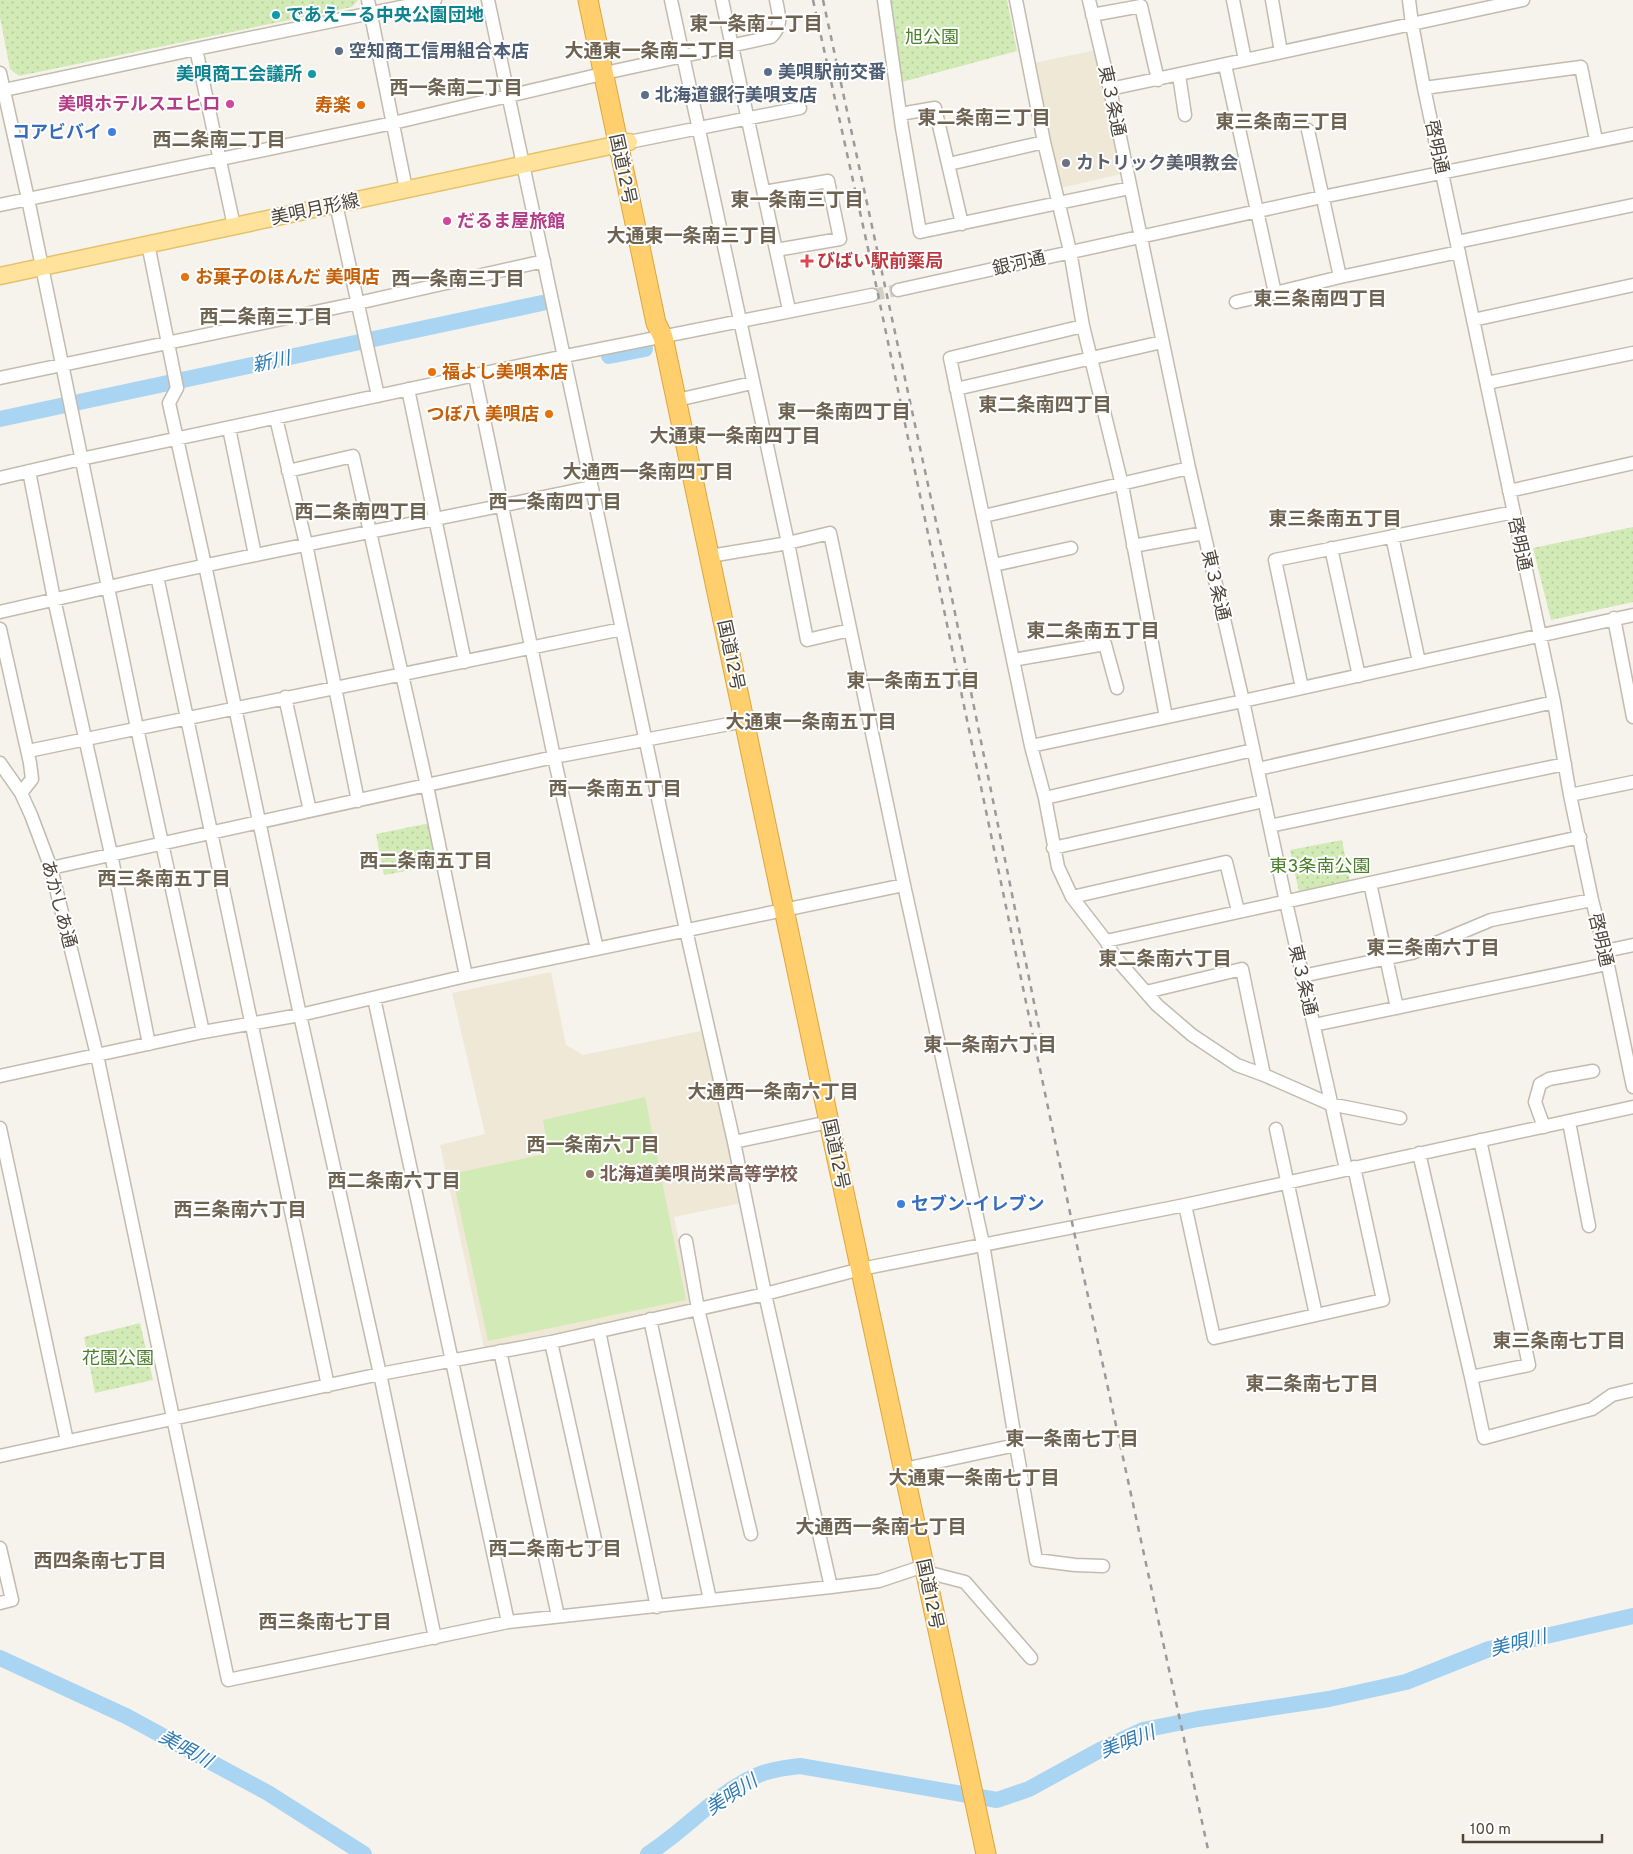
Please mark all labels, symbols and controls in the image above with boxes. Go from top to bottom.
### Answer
place label: であえーる中央公園団地 [286,5,484,28]
marker: であえーる中央公園団地 [270,9,282,21]
district label: 東一条南二丁目 [689,13,823,37]
park label: 旭公園 [905,27,959,50]
district label: 大通東一条南二丁目 [564,40,736,64]
place label: 空知商工信用組合本店 [349,41,529,64]
marker: 空知商工信用組合本店 [333,45,345,57]
place label: 美唄駅前交番 [778,62,886,85]
place label: 美唄商工会議所 [176,64,302,87]
street label: 東３条通 [1092,64,1129,139]
marker: 美唄駅前交番 [762,66,774,78]
marker: 美唄商工会議所 [306,68,318,80]
district label: 西一条南二丁目 [389,77,523,101]
place label: 北海道銀行美唄支店 [655,84,817,108]
marker: 北海道銀行美唄支店 [639,89,651,101]
place label: 美唄ホテルスエヒロ [58,94,220,117]
place label: 寿楽 [315,95,351,118]
marker: 美唄ホテルスエヒロ [224,98,236,110]
marker: 寿楽 [355,99,367,111]
district label: 東二条南三丁目 [917,107,1051,131]
district label: 東三条南三丁目 [1215,111,1349,135]
street label: 啓明通 [1419,119,1452,176]
place label: コアビバイ [12,122,102,145]
marker: コアビバイ [106,126,118,138]
district label: 西二条南二丁目 [152,129,286,153]
street label: 国道12号 [603,132,640,207]
place label: カトリック美唄教会 [1076,153,1238,176]
marker: カトリック美唄教会 [1060,157,1072,169]
district label: 東一条南三丁目 [730,189,864,213]
street label: 美唄月形線 [269,190,362,231]
place label: だるま屋旅館 [457,211,565,234]
marker: だるま屋旅館 [441,215,453,227]
district label: 大通東一条南三丁目 [606,225,778,249]
street label: 銀河通 [990,247,1048,282]
place label: びばい駅前薬局 [817,251,943,274]
marker: びばい駅前薬局 [801,255,813,267]
place label: お菓子のほんだ 美唄店 [195,267,380,290]
district label: 西一条南三丁目 [391,268,525,292]
marker: お菓子のほんだ 美唄店 [179,271,191,283]
district label: 東三条南四丁目 [1253,288,1387,312]
district label: 西二条南三丁目 [199,306,333,330]
water label: 新川 [250,347,294,379]
place label: 福よし美唄本店 [442,362,568,385]
marker: 福よし美唄本店 [426,366,438,378]
district label: 東二条南四丁目 [978,394,1112,418]
district label: 東一条南四丁目 [777,401,911,425]
place label: つぼ八 美唄店 [427,404,539,427]
marker: つぼ八 美唄店 [543,408,555,420]
district label: 大通東一条南四丁目 [649,425,821,449]
district label: 大通西一条南四丁目 [562,461,734,485]
district label: 西一条南四丁目 [488,491,622,515]
district label: 西二条南四丁目 [294,501,428,525]
district label: 東三条南五丁目 [1268,508,1402,532]
street label: 啓明通 [1502,516,1535,573]
street label: 東３条通 [1195,548,1234,623]
street label: 国道12号 [711,618,748,693]
district label: 東二条南五丁目 [1026,620,1160,644]
district label: 東一条南五丁目 [846,670,980,694]
district label: 大通東一条南五丁目 [725,711,897,735]
district label: 西一条南五丁目 [548,778,682,802]
district label: 西二条南五丁目 [359,850,493,874]
park label: 東3条南公園 [1270,856,1370,879]
street label: あかしあ通 [35,858,80,951]
district label: 西三条南五丁目 [97,868,231,892]
street label: 啓明通 [1582,911,1617,969]
district label: 東三条南六丁目 [1366,937,1500,961]
street label: 東３条通 [1282,943,1321,1018]
district label: 東二条南六丁目 [1098,948,1232,972]
district label: 東一条南六丁目 [923,1034,1057,1058]
district label: 大通西一条南六丁目 [687,1081,859,1105]
street label: 国道12号 [816,1117,853,1192]
district label: 西一条南六丁目 [526,1134,660,1158]
place label: 北海道美唄尚栄高等学校 [600,1164,798,1187]
marker: 北海道美唄尚栄高等学校 [584,1168,596,1180]
district label: 西二条南六丁目 [327,1170,461,1194]
place label: セブン-イレブン [911,1194,1044,1217]
marker: セブン-イレブン [895,1198,907,1210]
district label: 西三条南六丁目 [173,1199,307,1223]
district label: 東三条南七丁目 [1492,1330,1626,1354]
park label: 花園公園 [82,1348,154,1371]
district label: 東二条南七丁目 [1245,1373,1379,1397]
district label: 東一条南七丁目 [1005,1428,1139,1452]
district label: 大通東一条南七丁目 [888,1467,1060,1491]
district label: 大通西一条南七丁目 [795,1516,967,1540]
district label: 西二条南七丁目 [488,1538,622,1562]
district label: 西四条南七丁目 [33,1550,167,1574]
street label: 国道12号 [910,1557,947,1632]
district label: 西三条南七丁目 [258,1611,392,1635]
water label: 美唄川 [1488,1625,1551,1662]
water label: 美唄川 [1097,1721,1160,1764]
water label: 美唄川 [154,1725,218,1775]
water label: 美唄川 [702,1769,764,1821]
scale bar [1463,1812,1602,1844]
text: 100 m [1470,1821,1511,1840]

